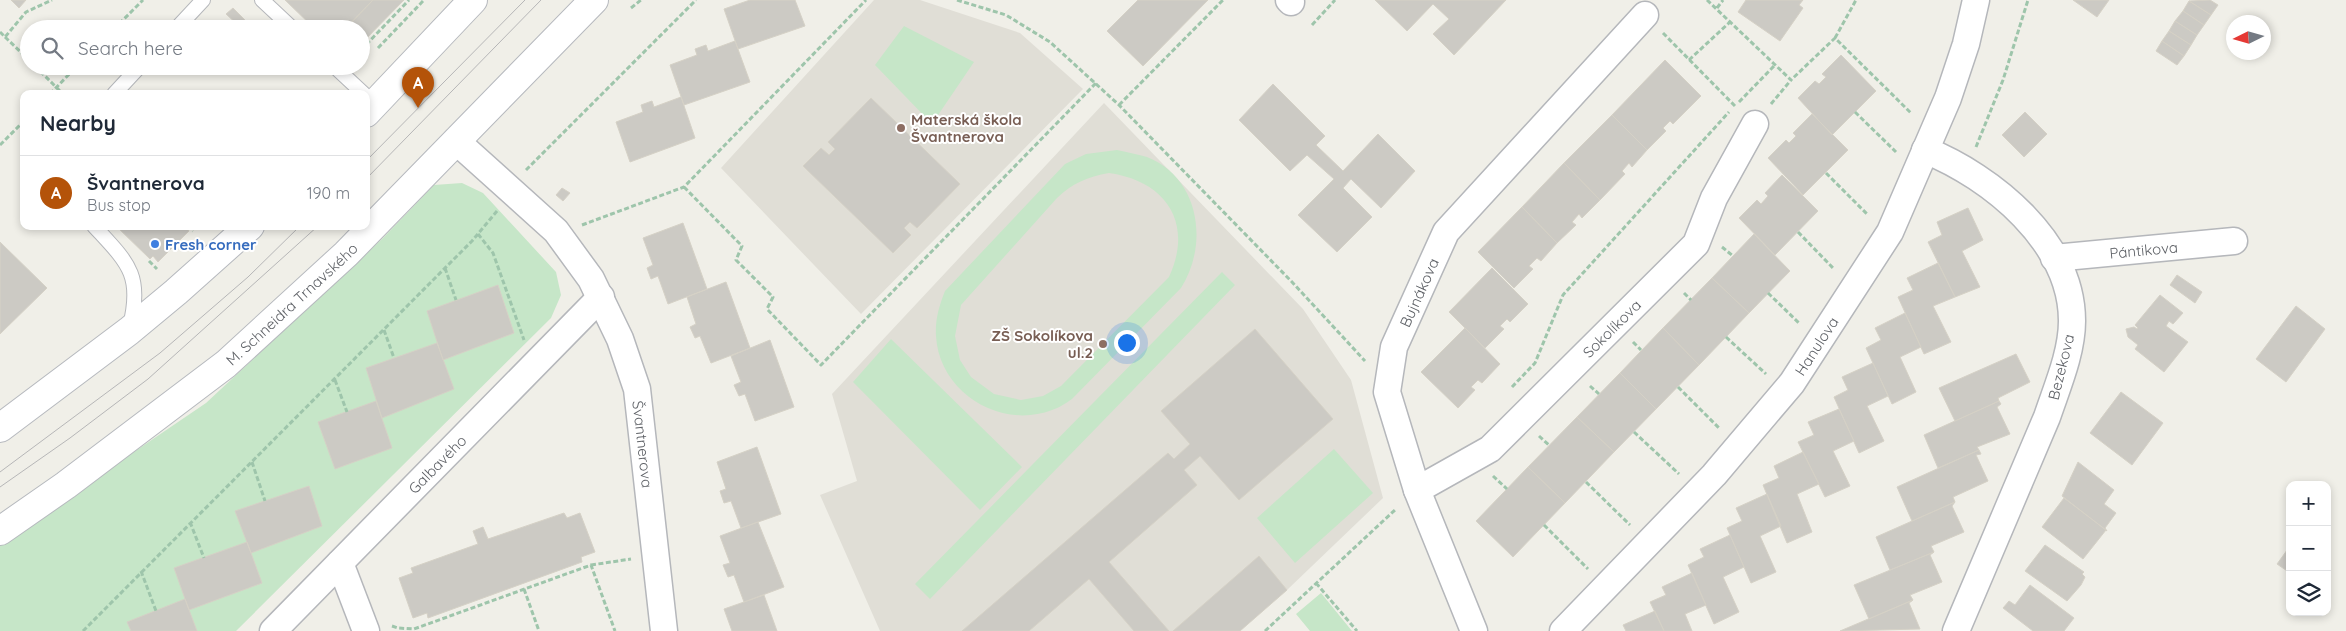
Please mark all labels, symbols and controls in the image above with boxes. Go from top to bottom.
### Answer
north arrow [2226,15,2271,60]
search box [20,20,370,75]
icon: search [38,34,66,62]
text: Search here [78,36,183,60]
pin: A [402,67,434,108]
text: Nearby [40,110,116,136]
place label: Materská škola Švantnerova [911,110,1022,146]
marker: Materská škola Švantnerova [895,122,907,134]
text: Švantnerova [87,171,205,195]
text: A [51,183,61,203]
text: 190 m [307,183,350,203]
text: Bus stop [87,195,151,215]
place label: Fresh corner [165,235,257,254]
street label: Pántikova [2109,237,2179,262]
marker: Fresh corner [149,238,161,250]
street label: M. Schneidra Trnavského [222,238,361,369]
street label: Bujnákova [1395,255,1443,330]
street label: Sokolíkova [1578,295,1645,361]
street label: Hanulova [1790,313,1842,379]
place label: ZŠ Sokolíkova ul.2 [991,326,1093,362]
your location [1114,330,1140,356]
street label: Bezekova [2044,332,2078,402]
marker: ZŠ Sokolíkova ul.2 [1097,338,1109,350]
street label: Švantnerova [629,400,657,489]
street label: Galbavého [404,431,470,498]
map controls [2286,481,2331,616]
button: + [2286,481,2331,526]
button: − [2286,526,2331,571]
button: layers [2286,571,2331,616]

